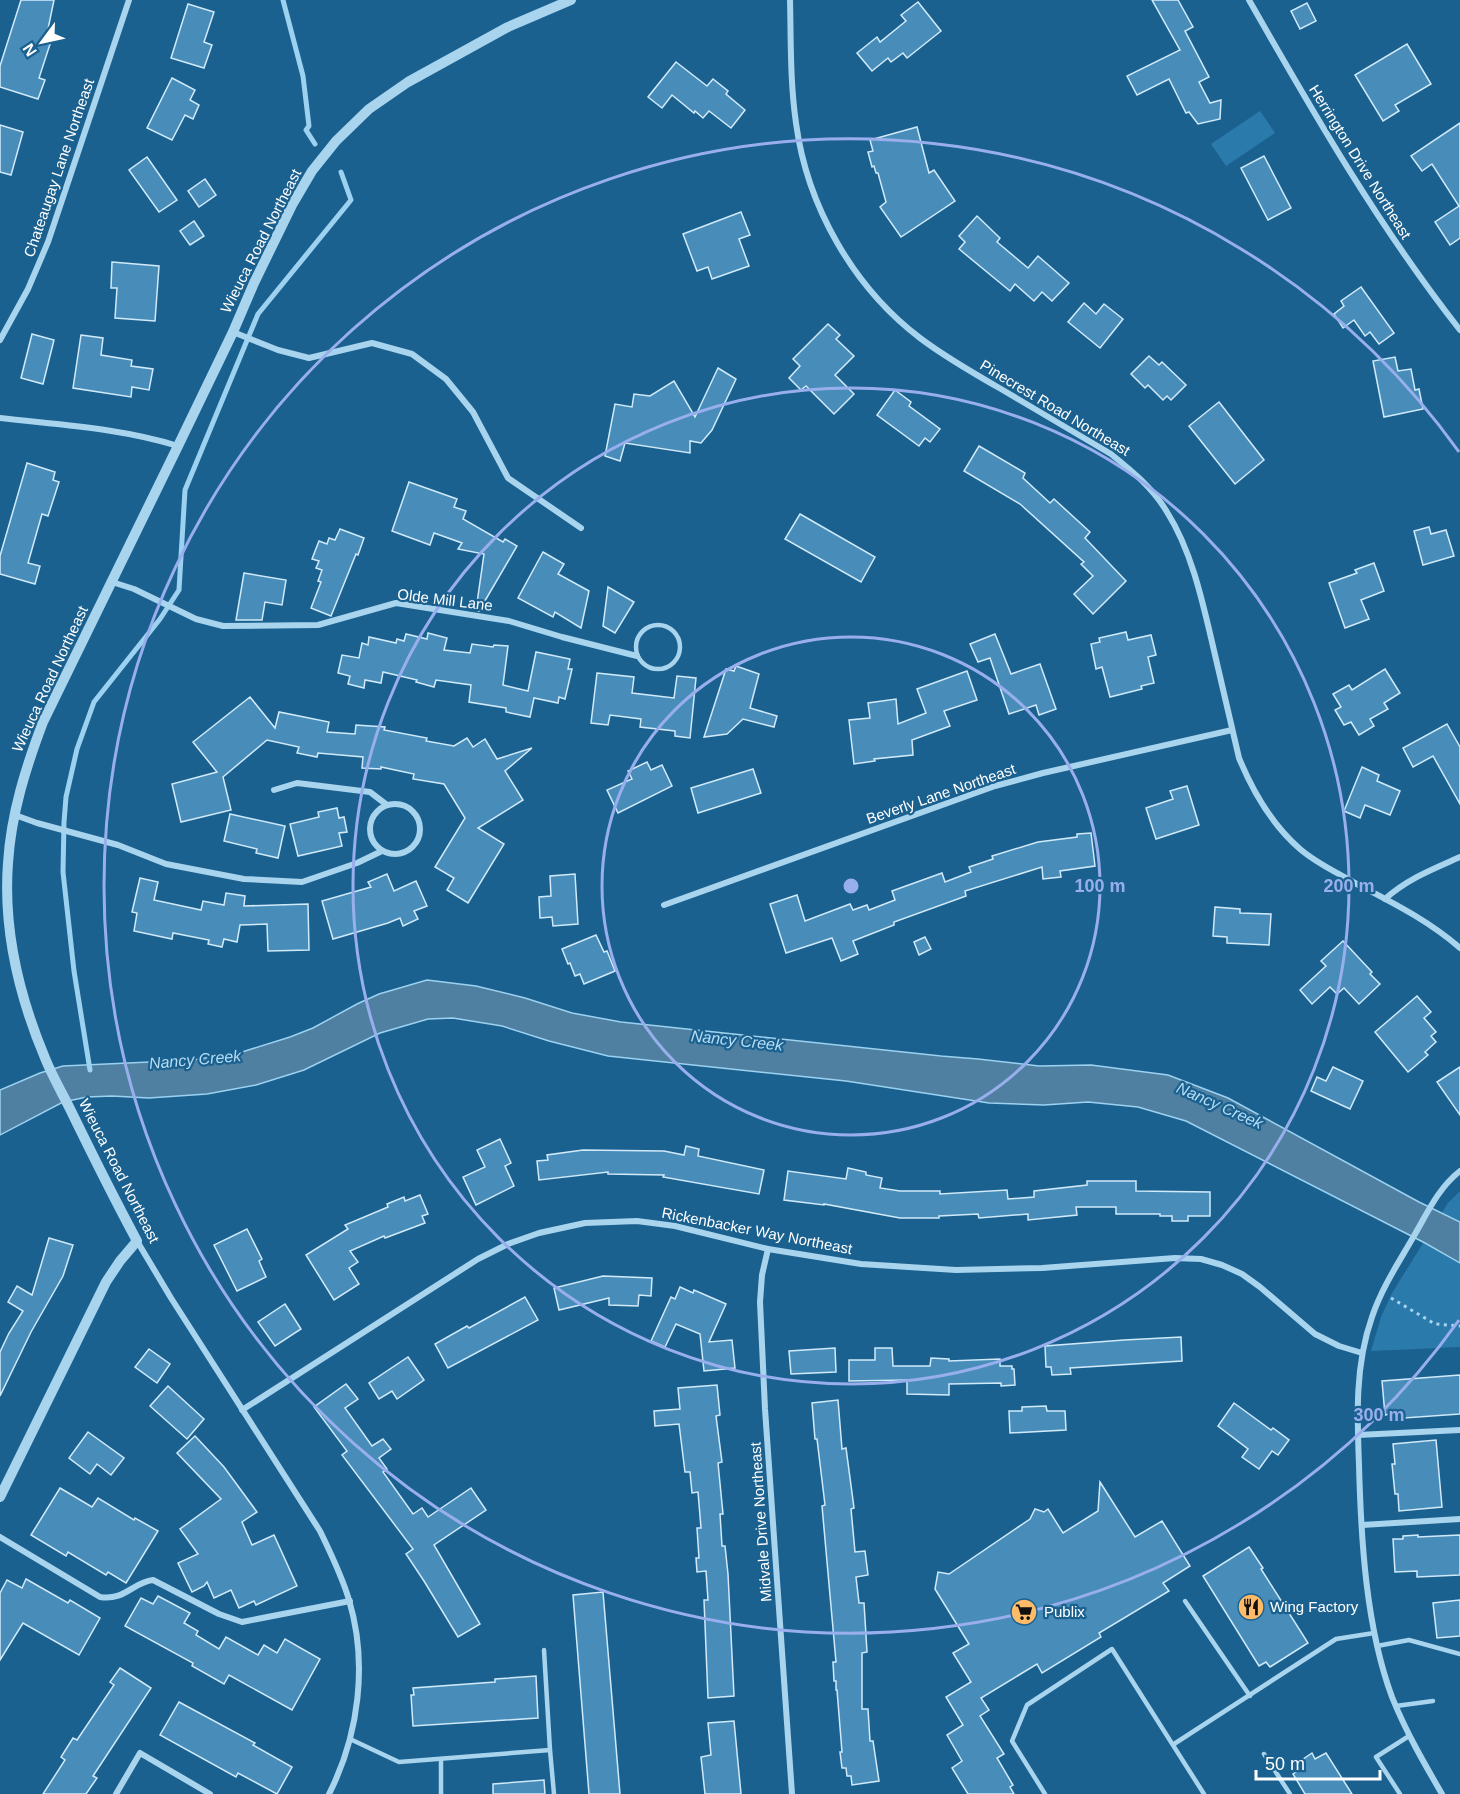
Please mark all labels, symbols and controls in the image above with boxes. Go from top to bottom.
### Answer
north arrow [12,12,72,72]
text: N [20,40,40,59]
street label: Chateaugay Lane Northeast [20,76,97,259]
street label: Herrington Drive Northeast [1306,82,1415,243]
street label: Wieuca Road Northeast [217,165,305,316]
street label: Pinecrest Road Northeast [977,356,1134,460]
street label: Olde Mill Lane [396,585,494,614]
street label: Wieuca Road Northeast [8,602,91,755]
street label: Beverly Lane Northeast [864,760,1018,827]
centre of rings [841,876,861,896]
text: 100 m [1074,876,1126,896]
text: 200 m [1323,876,1375,896]
water label: Nancy Creek [690,1027,785,1054]
water label: Nancy Creek [148,1047,243,1072]
water label: Nancy Creek [1174,1079,1266,1132]
street label: Wieuca Road Northeast [76,1096,164,1246]
street label: Rickenbacker Way Northeast [660,1204,855,1257]
text: 300 m [1353,1405,1405,1425]
street label: Midvale Drive Northeast [746,1441,775,1602]
restaurant icon: Wing Factory [1236,1592,1266,1622]
supermarket icon: Publix [1009,1597,1039,1627]
place label: Wing Factory [1270,1598,1359,1615]
place label: Publix [1044,1603,1085,1620]
scale bar [1256,1743,1380,1781]
text: 50 m [1265,1754,1305,1774]

